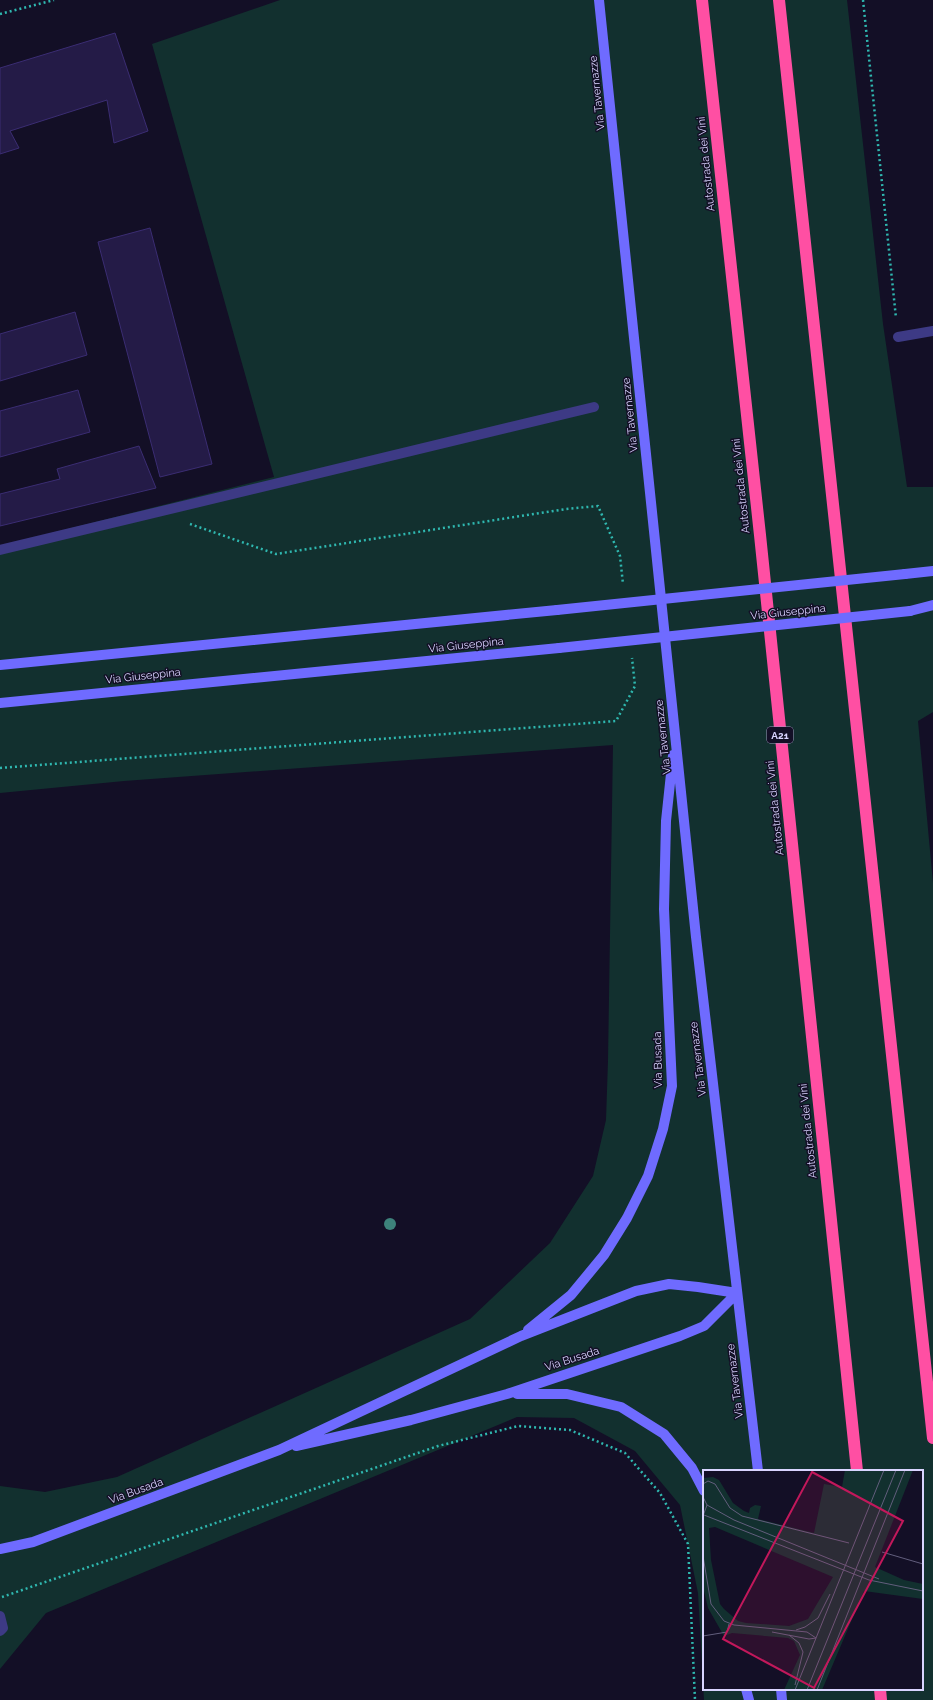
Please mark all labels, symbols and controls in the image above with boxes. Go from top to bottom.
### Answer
street label: Via Tavernazze [587,54,607,131]
street label: Autostrada dei Vini [695,116,717,212]
street label: Via Tavernazze [620,376,640,453]
street label: Autostrada dei Vini [730,438,752,534]
street label: Via Giuseppina [750,602,826,622]
street label: Via Giuseppina [428,635,504,655]
street label: Via Giuseppina [105,666,181,686]
street label: Via Tavernazze [653,698,673,775]
road number: A21 [767,727,793,743]
street label: Autostrada dei Vini [764,760,786,856]
street label: Via Tavernazze [687,1020,709,1097]
street label: Via Busada [651,1032,665,1088]
street label: Autostrada dei Vini [797,1083,819,1179]
street label: Via Tavernazze [724,1342,746,1419]
street label: Via Busada [543,1344,601,1374]
inset map [703,1470,923,1690]
street label: Via Busada [107,1475,165,1507]

